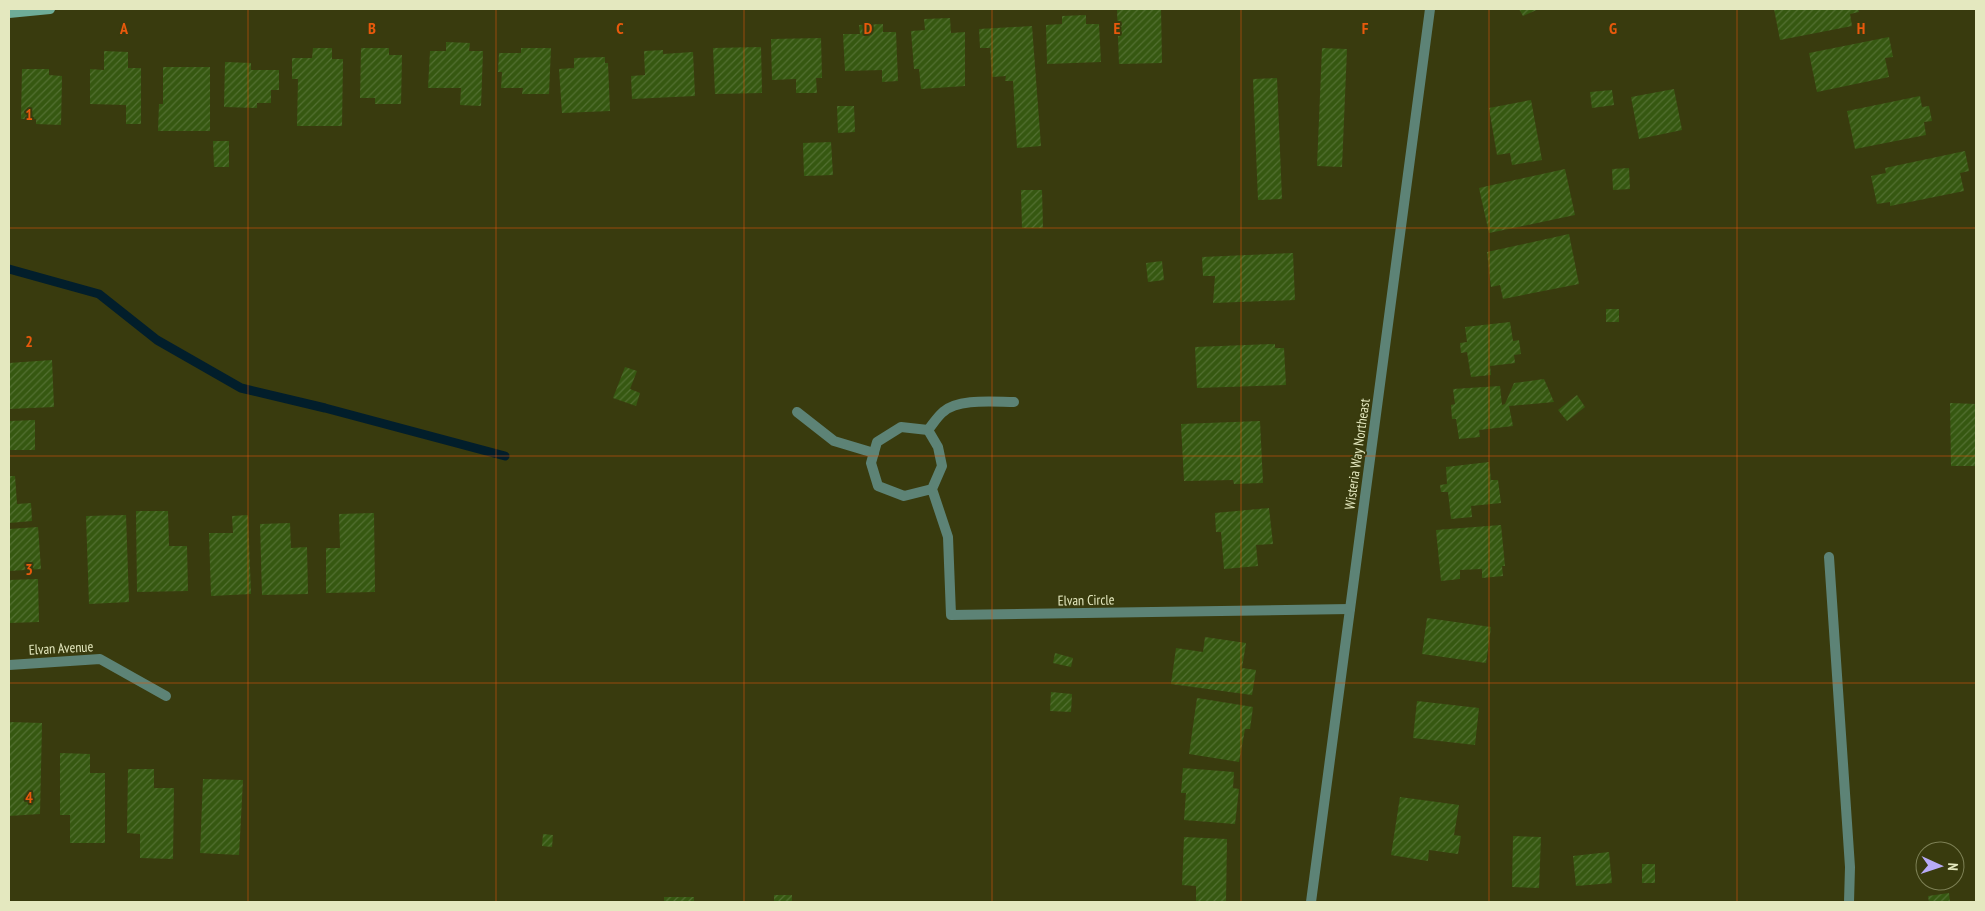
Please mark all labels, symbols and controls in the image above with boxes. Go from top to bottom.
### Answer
text: A [119,18,129,38]
text: B [368,18,376,38]
text: C [616,18,624,38]
text: D [864,18,873,38]
text: E [1114,18,1121,38]
text: F [1362,18,1369,38]
text: G [1609,18,1617,38]
text: H [1857,18,1865,38]
text: 1 [25,104,33,124]
text: 2 [25,331,33,351]
street label: Wisteria Way Northeast [1340,397,1374,511]
text: 3 [25,559,33,579]
street label: Elvan Circle [1057,591,1115,609]
street label: Elvan Avenue [28,637,94,659]
text: 4 [25,787,33,807]
north arrow [1915,841,1965,891]
text: N [1944,862,1962,871]

